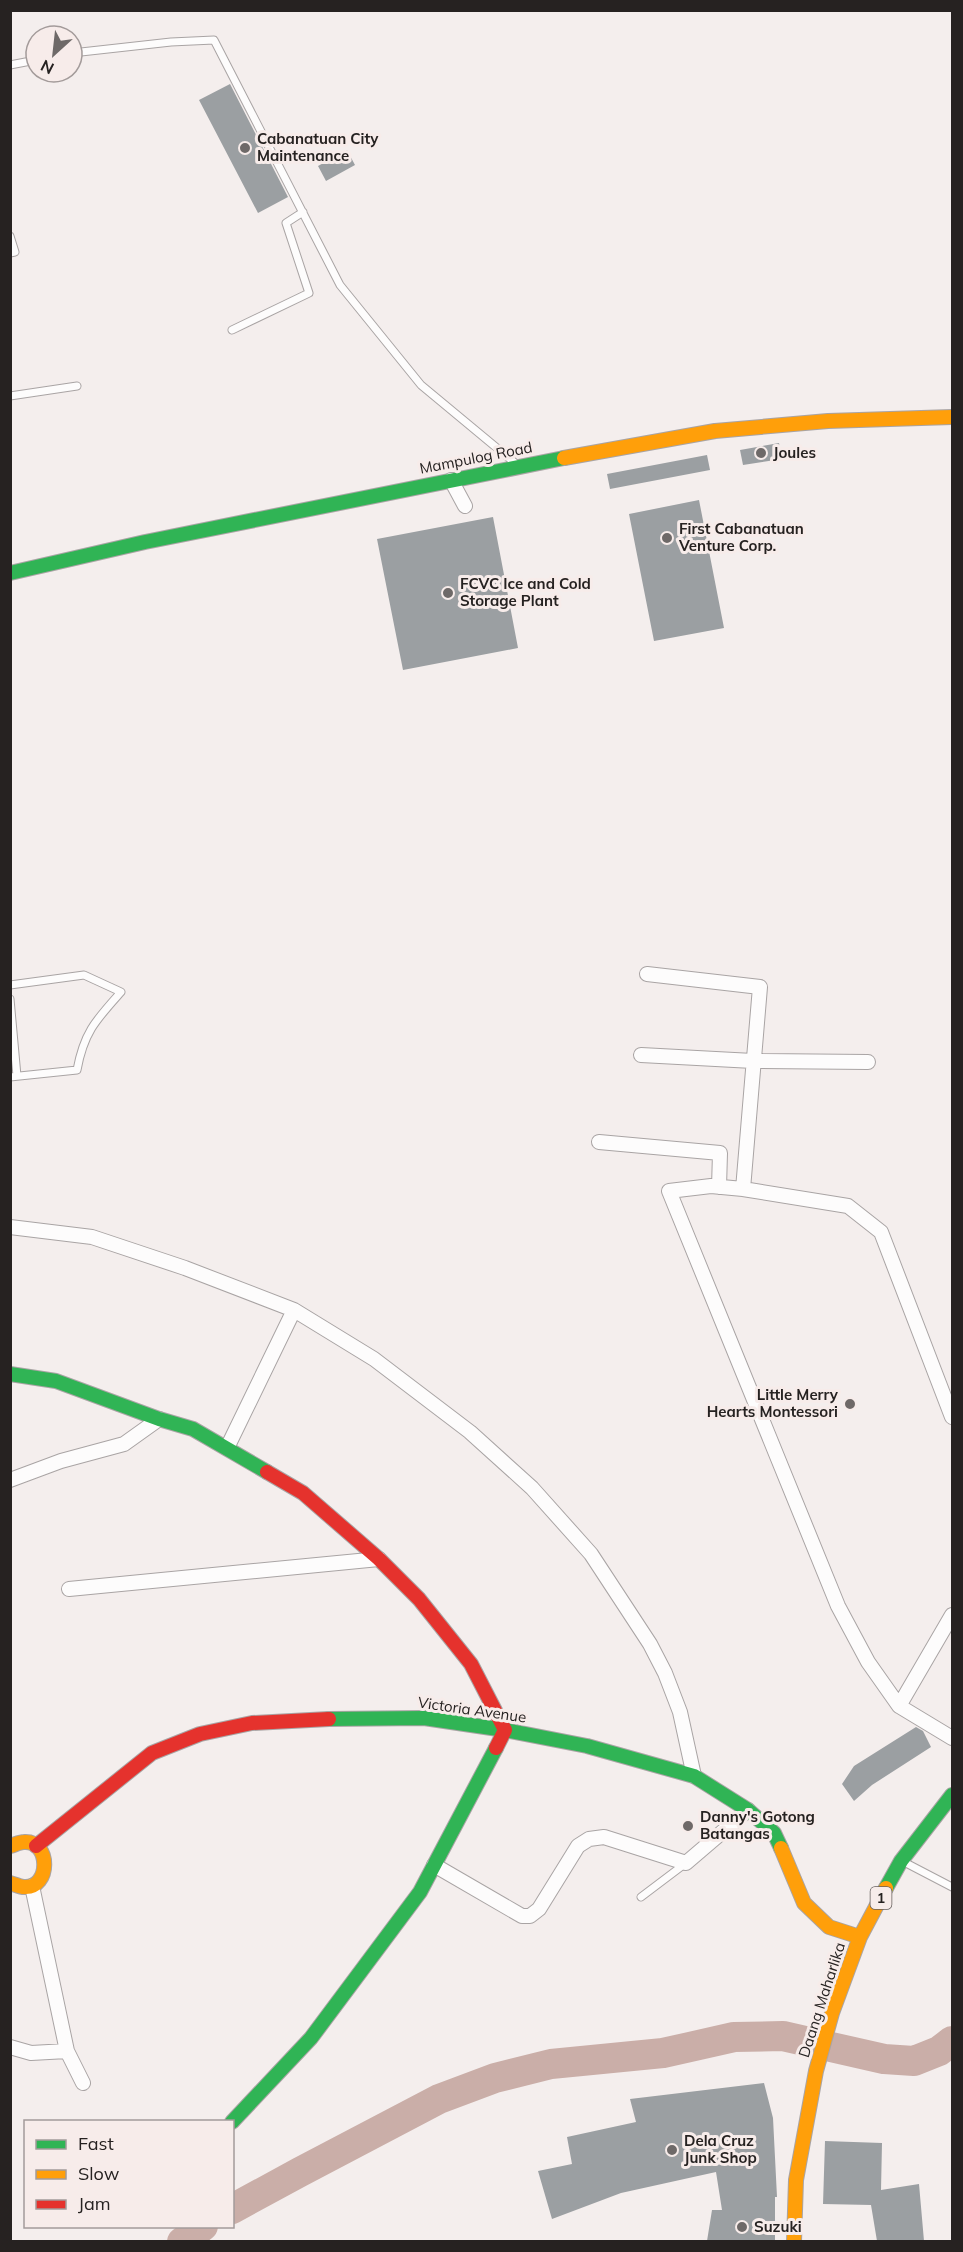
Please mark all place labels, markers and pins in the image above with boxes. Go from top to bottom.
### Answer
place label: Cabanatuan City Maintenance [257,129,379,165]
marker: Cabanatuan City Maintenance [238,141,252,155]
place label: Joules [773,443,816,462]
marker: Joules [754,446,768,460]
place label: First Cabanatuan Venture Corp. [678,519,804,555]
marker: First Cabanatuan Venture Corp. [660,531,674,545]
place label: FCVC Ice and Cold Storage Plant [460,574,591,610]
marker: FCVC Ice and Cold Storage Plant [441,586,455,600]
place label: Little Merry Hearts Montessori [707,1385,839,1421]
marker: Little Merry Hearts Montessori [843,1397,857,1411]
place label: Danny's Gotong Batangas [700,1807,815,1843]
marker: Danny's Gotong Batangas [681,1819,695,1833]
place label: Dela Cruz Junk Shop [684,2131,757,2167]
marker: Dela Cruz Junk Shop [665,2143,679,2157]
place label: Suzuki [754,2217,802,2236]
marker: Suzuki [735,2220,749,2234]

